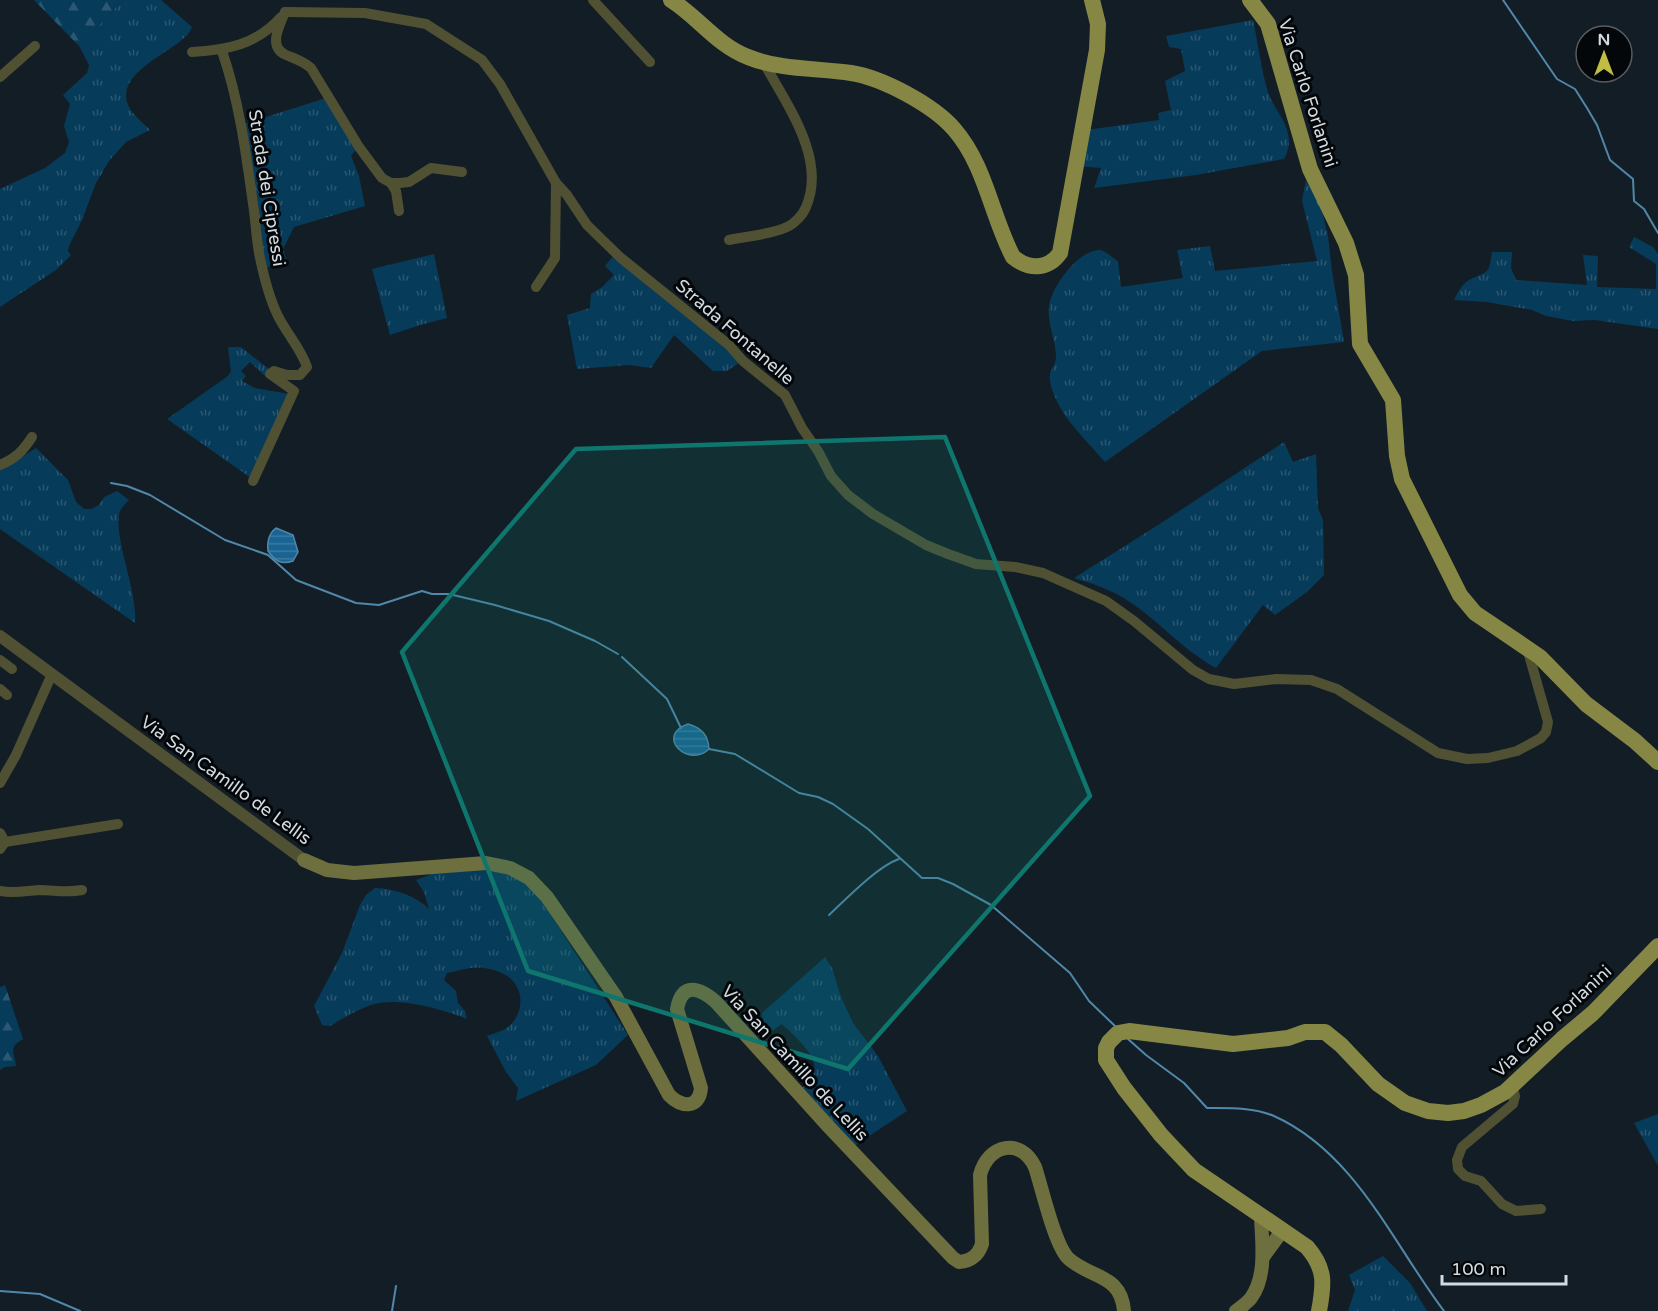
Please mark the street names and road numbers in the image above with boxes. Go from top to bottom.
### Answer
street label: Via Carlo Forlanini [1274,16,1342,170]
street label: Strada dei Cipressi [244,108,290,268]
street label: Strada Fontanelle [671,275,799,389]
street label: Via San Camillo de Lellis [136,711,316,849]
street label: Via Carlo Forlanini [1488,960,1616,1082]
street label: Via San Camillo de Lellis [717,980,873,1146]

